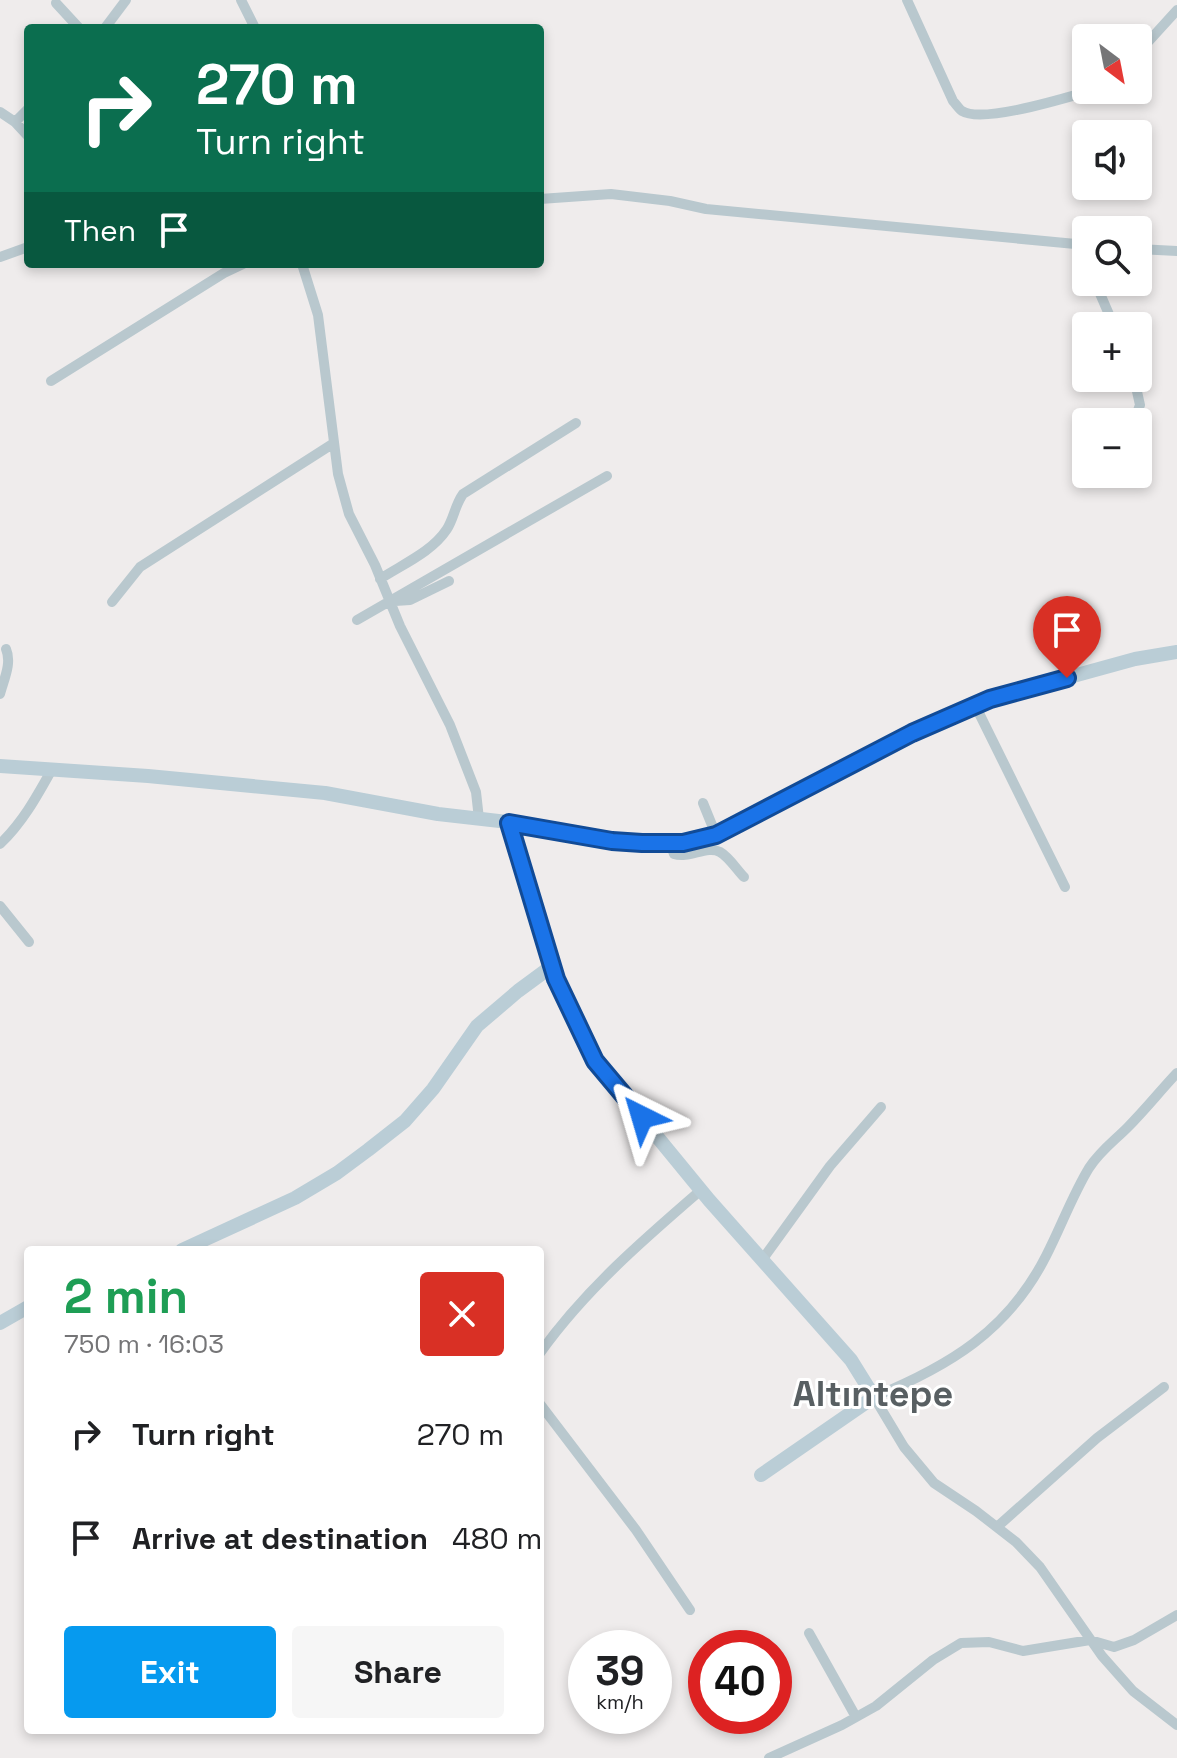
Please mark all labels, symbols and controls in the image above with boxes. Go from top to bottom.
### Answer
north arrow [1072,24,1152,104]
map controls [1072,24,1152,488]
text: 270 m [196,49,358,120]
icon: right [64,56,168,160]
text: Turn right [196,119,365,165]
button: sound [1072,120,1152,200]
icon: arrive [152,208,196,252]
text: Then [64,211,136,250]
button: search [1072,216,1152,296]
button: + [1072,312,1152,392]
button: − [1072,408,1152,488]
pin [1033,596,1101,678]
icon: arrive [1045,608,1089,652]
position arrow [600,1075,684,1159]
text: 2 min [64,1266,188,1327]
button: close [420,1272,504,1356]
text: 750 m · 16:03 [64,1327,224,1361]
district label: Altıntepe [793,1371,953,1417]
icon: right [64,1412,108,1456]
text: Turn right [132,1415,275,1454]
text: 270 m [417,1415,504,1454]
icon: arrive [64,1516,108,1560]
text: Arrive at destination [132,1519,428,1558]
text: 480 m [452,1519,542,1558]
button: Exit [64,1626,276,1718]
button: Share [292,1626,504,1718]
speed limit sign: 40 [688,1630,792,1734]
text: 39 [595,1646,645,1697]
text: km/h [596,1689,644,1715]

